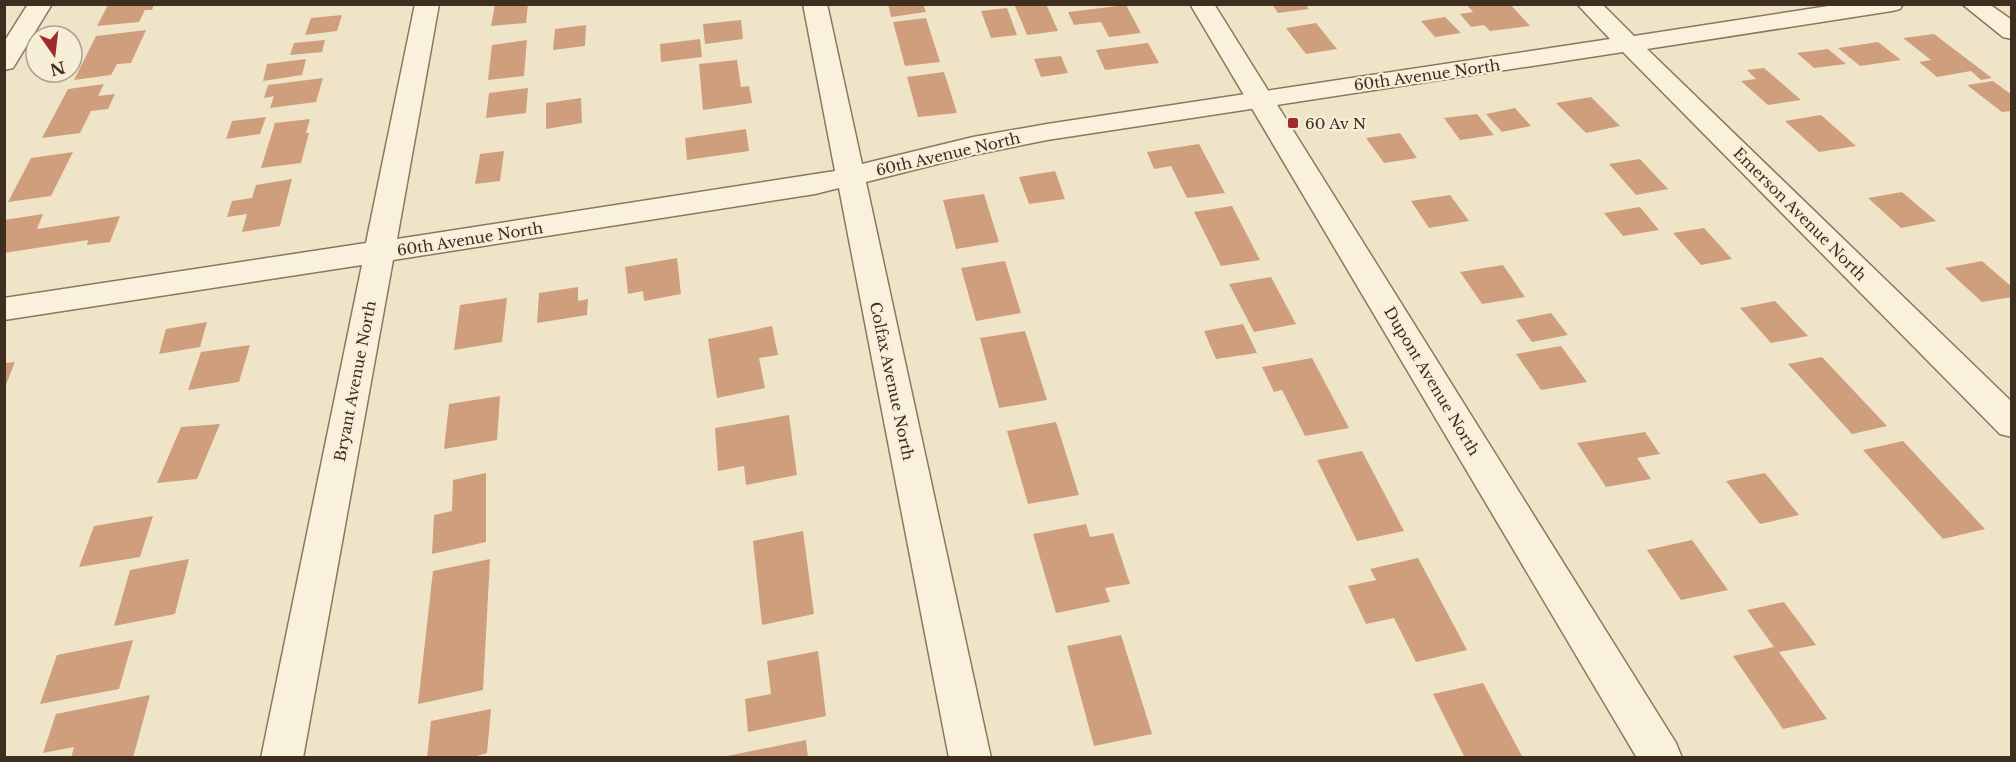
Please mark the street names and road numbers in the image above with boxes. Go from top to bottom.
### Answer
street label: 60th Avenue North [1353,55,1501,95]
street label: 60th Avenue North [874,128,1022,180]
street label: Emerson Avenue North [1729,143,1871,285]
street label: 60th Avenue North [396,218,544,260]
street label: Bryant Avenue North [330,299,380,463]
street label: Colfax Avenue North [866,300,918,462]
street label: Dupont Avenue North [1380,303,1484,459]

